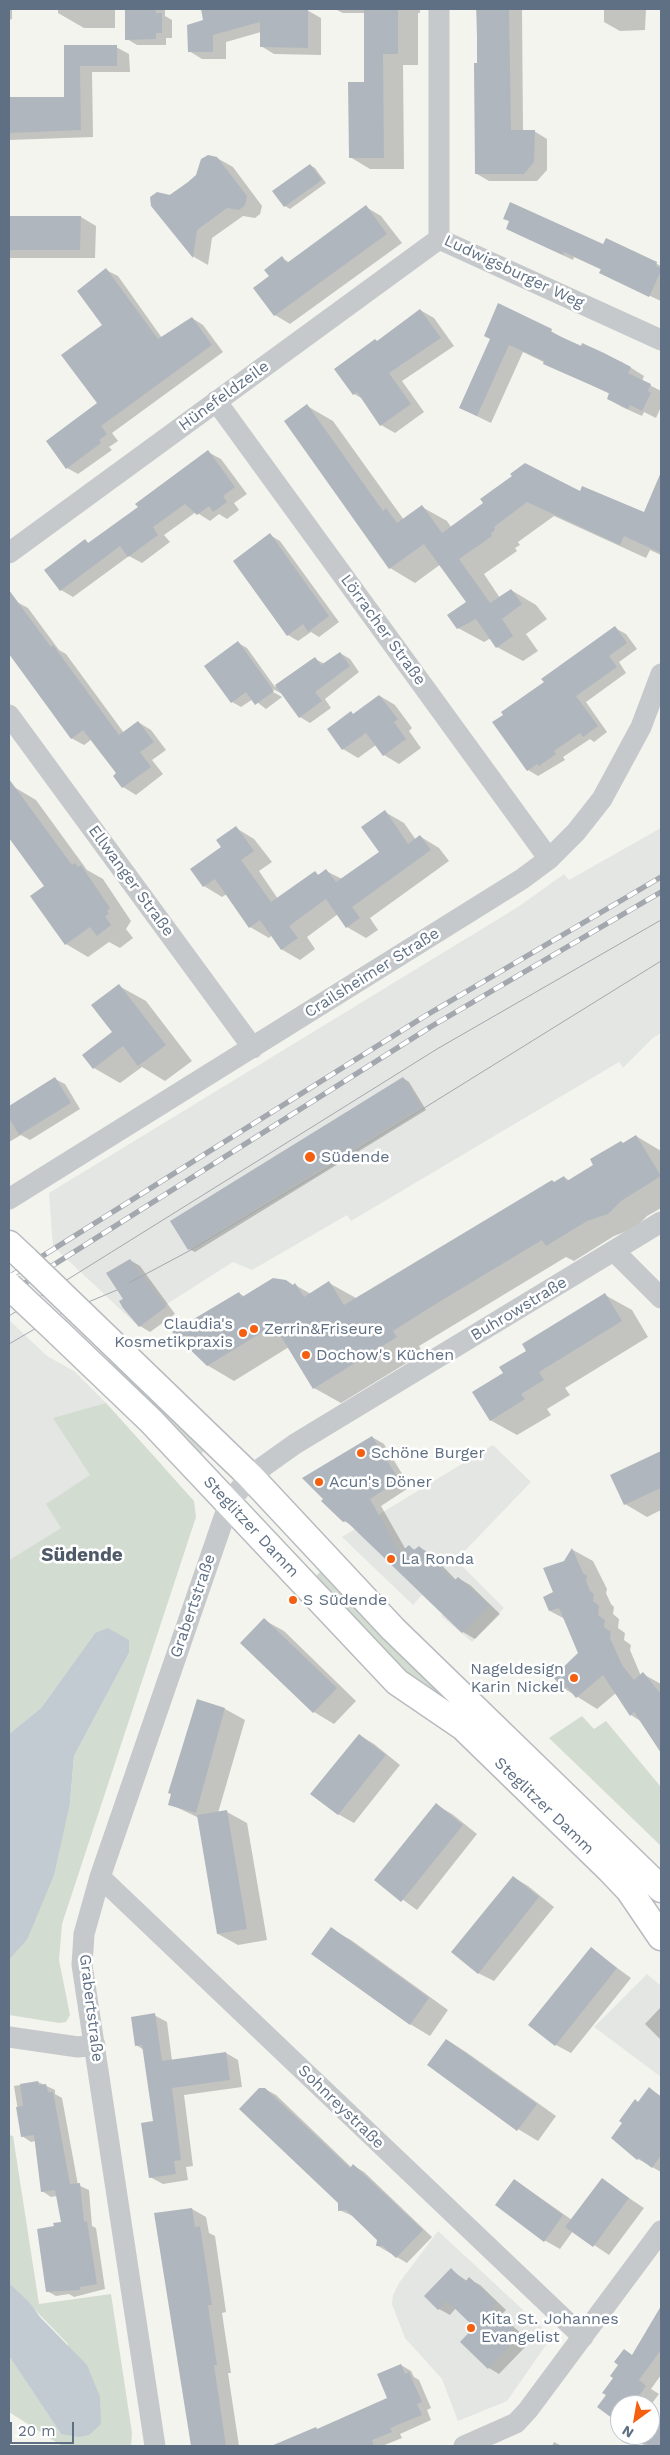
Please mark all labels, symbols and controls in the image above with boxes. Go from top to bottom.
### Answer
street label: Ludwigsburger Weg [441,231,587,313]
street label: Hünefeldzeile [175,357,273,435]
street label: Lörracher Straße [336,571,430,689]
street label: Ellwanger Straße [84,822,178,940]
street label: Crailsheimer Straße [301,924,443,1022]
place label: Südende [321,1147,389,1167]
marker: Südende [303,1150,317,1164]
street label: Buhrowstraße [467,1273,571,1345]
place label: Claudia's Kosmetikpraxis [114,1314,233,1352]
place label: Zerrin&Friseure [264,1319,383,1339]
marker: Zerrin&Friseure [248,1323,260,1335]
marker: Claudia's Kosmetikpraxis [237,1327,249,1339]
place label: Dochow's Küchen [316,1345,454,1365]
marker: Dochow's Küchen [300,1349,312,1361]
place label: Schöne Burger [371,1443,485,1463]
marker: Schöne Burger [355,1447,367,1459]
street label: Steglitzer Damm [199,1472,303,1582]
place label: Acun's Döner [329,1472,432,1492]
marker: Acun's Döner [313,1476,325,1488]
district label: Südende [41,1544,123,1566]
place label: La Ronda [401,1549,474,1569]
street label: Grabertstraße [166,1552,220,1660]
marker: La Ronda [385,1553,397,1565]
place label: S Südende [303,1590,387,1610]
marker: S Südende [287,1594,299,1606]
place label: Nageldesign Karin Nickel [470,1659,564,1697]
marker: Nageldesign Karin Nickel [568,1672,580,1684]
street label: Steglitzer Damm [490,1753,598,1859]
street label: Grabertstraße [75,1953,107,2063]
street label: Sohnreystraße [294,2061,388,2153]
place label: Kita St. Johannes Evangelist [481,2309,619,2347]
marker: Kita St. Johannes Evangelist [465,2322,477,2334]
north arrow [610,2395,660,2445]
scale bar [12,2412,76,2444]
text: 20 m [18,2422,56,2440]
text: N [619,2422,636,2441]

